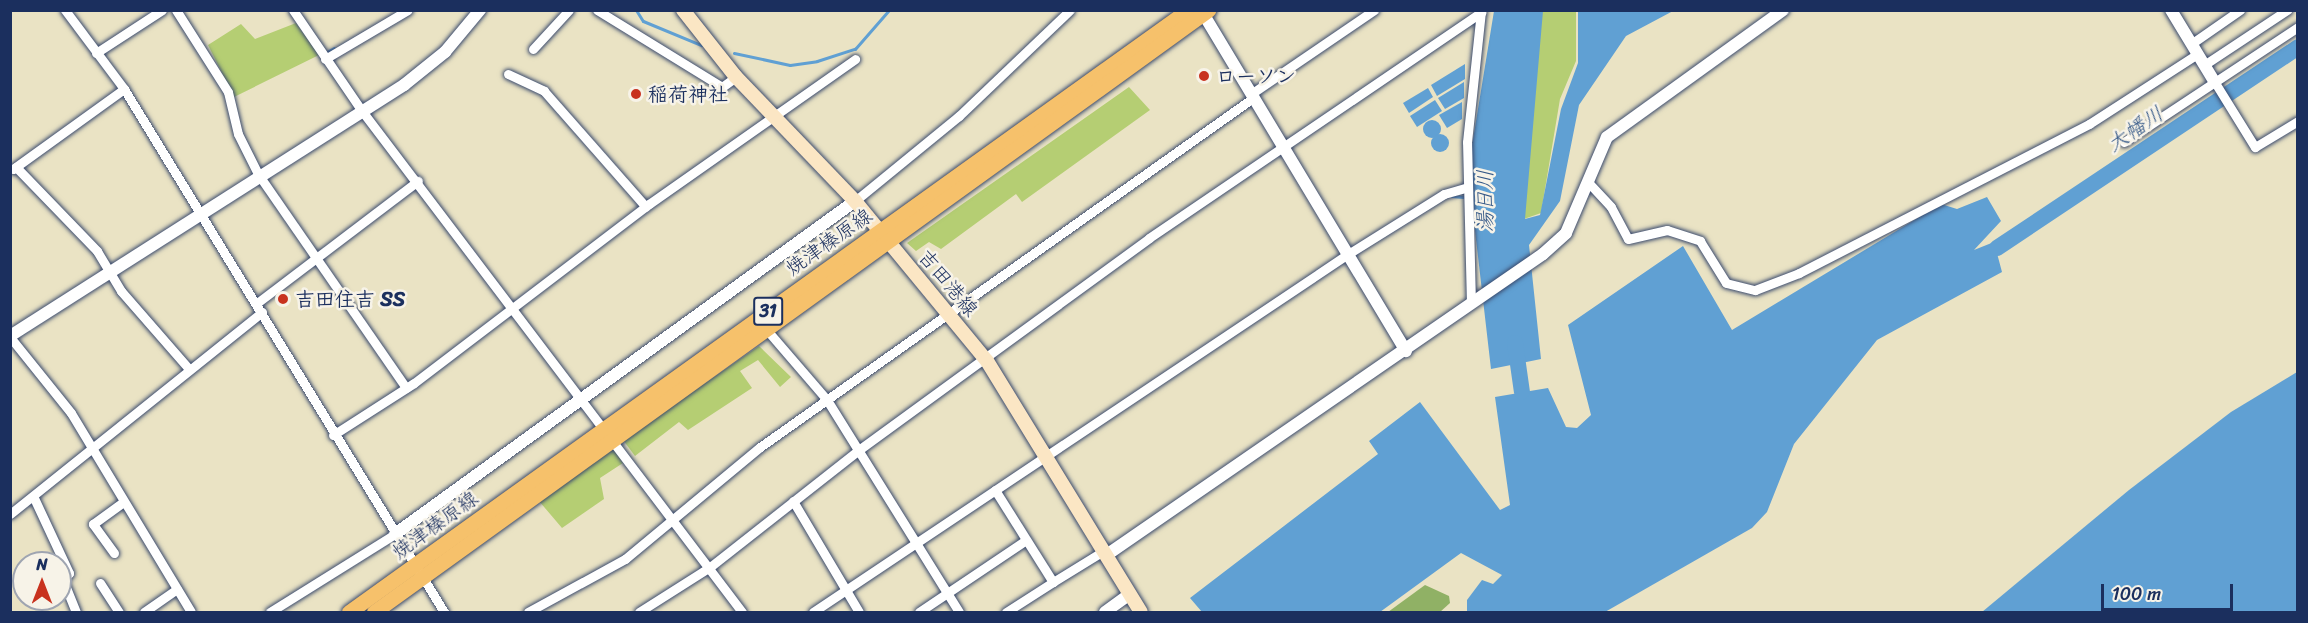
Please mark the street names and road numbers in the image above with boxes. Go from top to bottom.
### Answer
street label: 焼津榛原線 [781,203,877,281]
street label: 吉田港線 [913,245,983,321]
road number: 31 [753,296,783,326]
street label: 焼津榛原線 [387,486,483,564]

